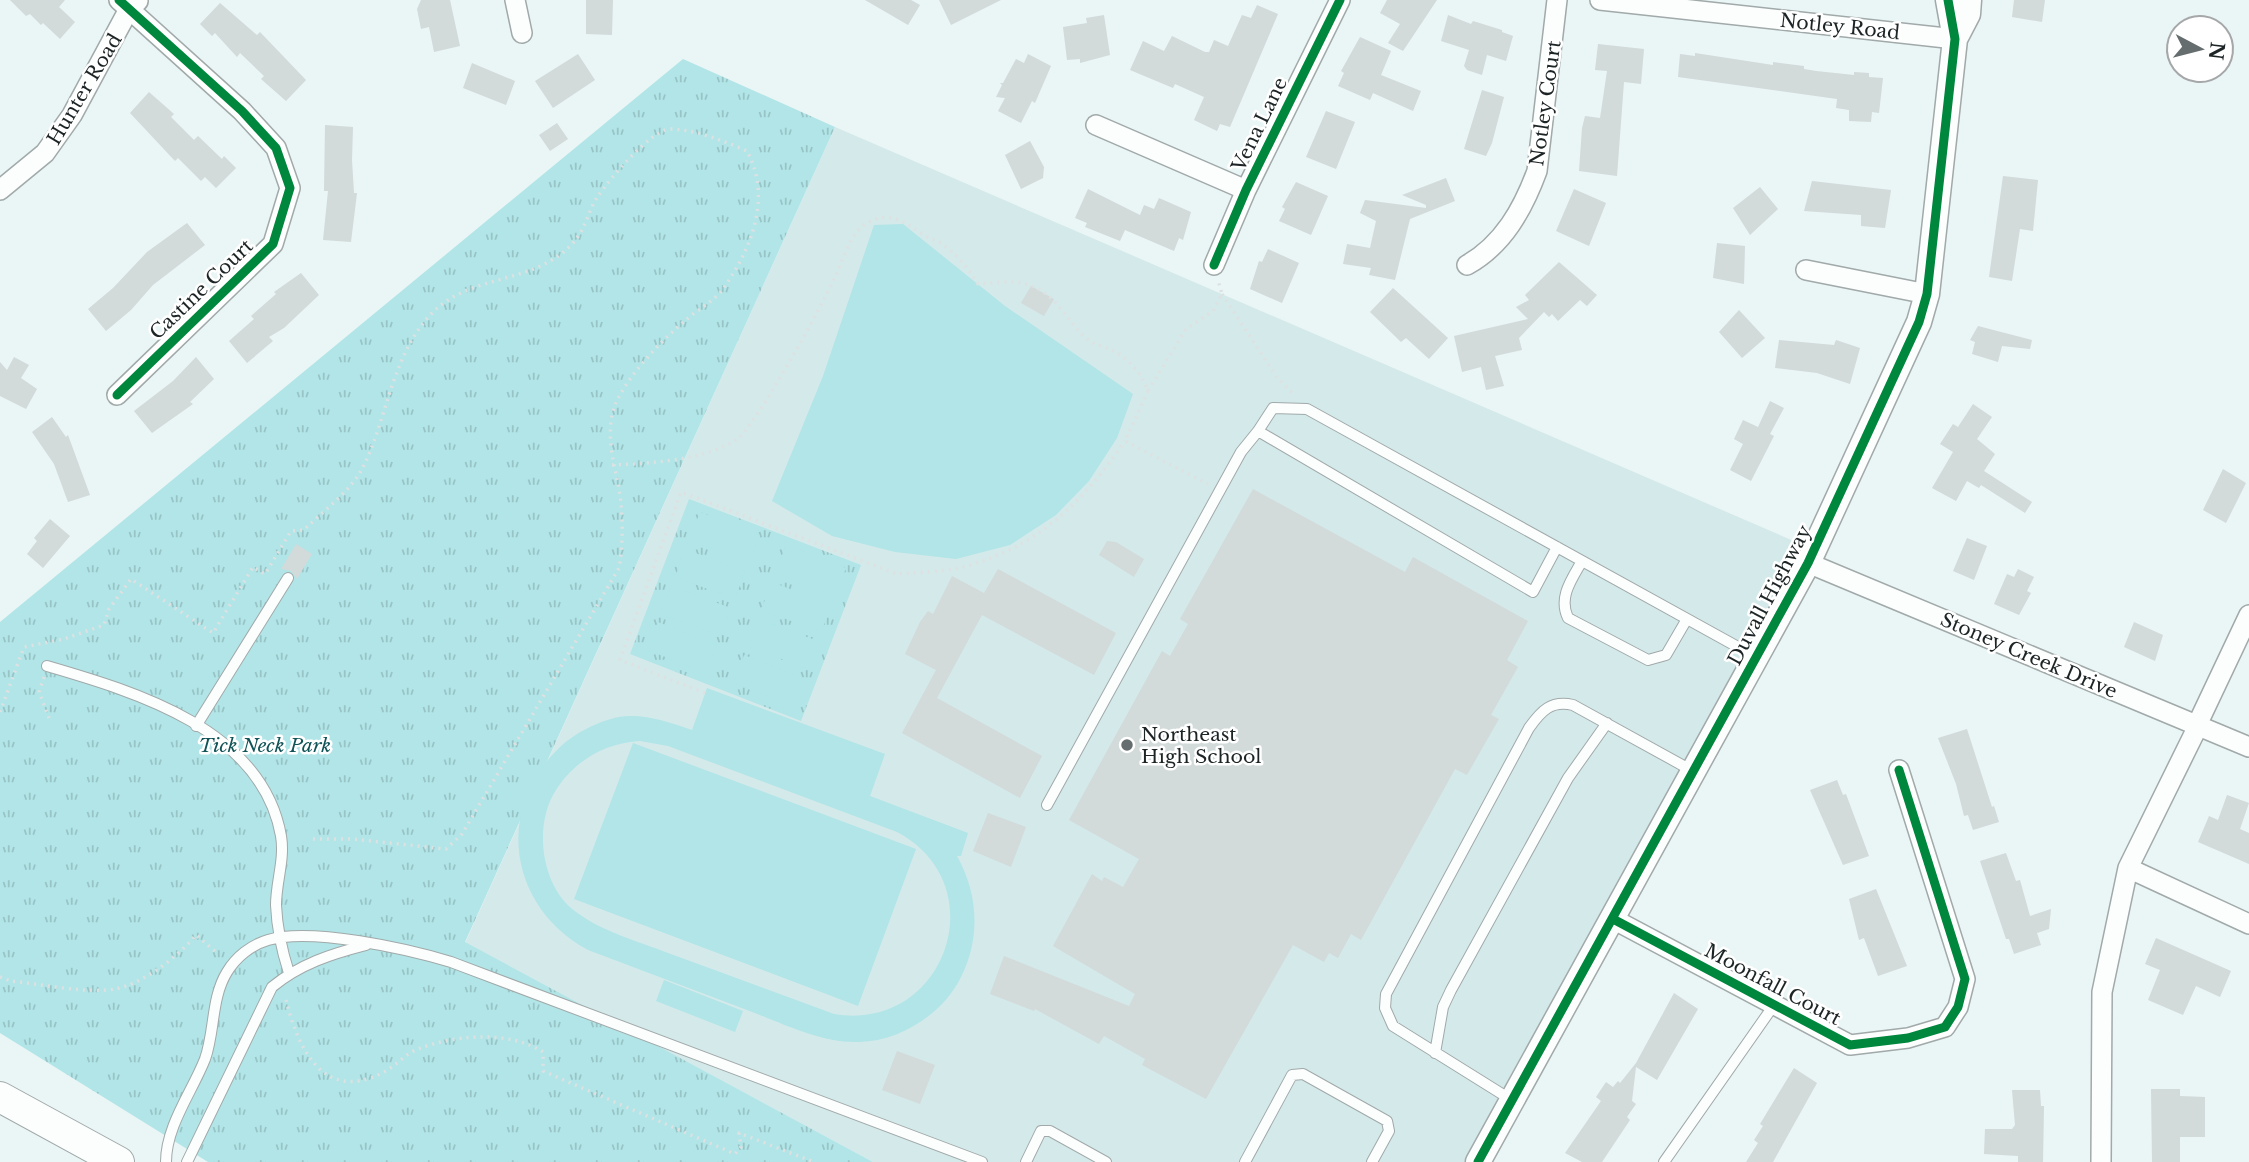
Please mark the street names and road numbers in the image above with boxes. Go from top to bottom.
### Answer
street label: Notley Road [1779,9,1901,44]
street label: Hunter Road [42,29,127,149]
street label: Notley Court [1525,38,1566,167]
street label: Vena Lane [1226,74,1292,176]
street label: Castine Court [145,234,258,344]
street label: Duvall Highway [1723,521,1816,669]
street label: Stoney Creek Drive [1937,608,2121,703]
street label: Moonfall Court [1701,939,1846,1030]

